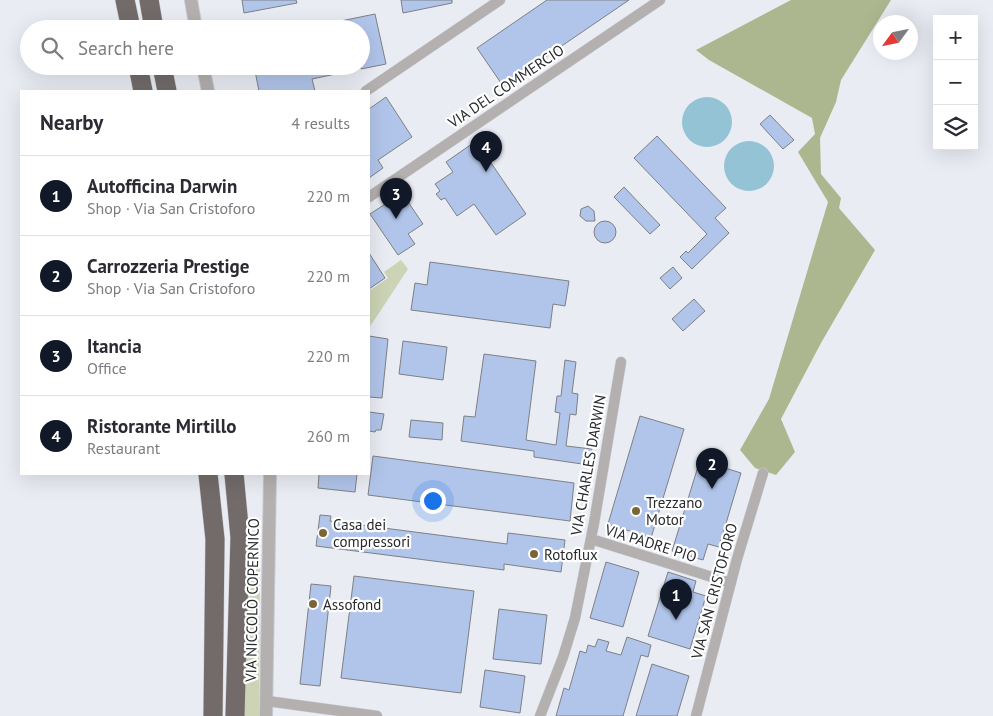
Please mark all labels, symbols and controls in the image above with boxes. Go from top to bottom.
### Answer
north arrow [873,15,918,60]
map controls [933,15,978,150]
button: + [933,15,978,60]
search box [20,20,370,75]
icon: search [38,34,66,62]
text: Search here [78,36,174,60]
street label: VIA DEL COMMERCIO [444,40,568,132]
button: − [933,60,978,105]
button: layers [933,105,978,150]
text: Nearby [40,109,103,136]
text: 4 results [291,113,350,133]
pin: 4 [470,131,502,172]
text: Autofficina Darwin [87,174,237,198]
pin: 3 [380,178,412,219]
text: 1 [51,186,61,206]
text: 220 m [307,186,350,206]
text: Shop · Via San Cristoforo [87,198,255,218]
text: Carrozzeria Prestige [87,254,249,278]
text: 2 [51,266,61,286]
text: 220 m [307,266,350,286]
text: Shop · Via San Cristoforo [87,278,255,298]
text: Itancia [87,334,142,358]
text: 3 [51,346,61,366]
text: 220 m [307,346,350,366]
text: Office [87,358,127,378]
street label: VIA CHARLES DARWIN [566,393,610,538]
text: Ristorante Mirtillo [87,414,236,438]
text: 4 [51,426,61,446]
text: 260 m [307,426,350,446]
text: Restaurant [87,438,160,458]
pin: 2 [696,448,728,489]
your location [420,488,446,514]
place label: Trezzano Motor [646,493,702,529]
marker: Trezzano Motor [630,505,642,517]
place label: Casa dei compressori [333,515,410,551]
street label: VIA NICCOLÒ COPERNICO [241,518,263,683]
street label: VIA PADRE PIO [602,520,699,566]
street label: VIA SAN CRISTOFORO [686,521,741,662]
marker: Casa dei compressori [317,527,329,539]
place label: Rotoflux [544,545,598,564]
marker: Rotoflux [528,548,540,560]
pin: 1 [660,579,692,620]
place label: Assofond [323,595,381,614]
marker: Assofond [307,598,319,610]

